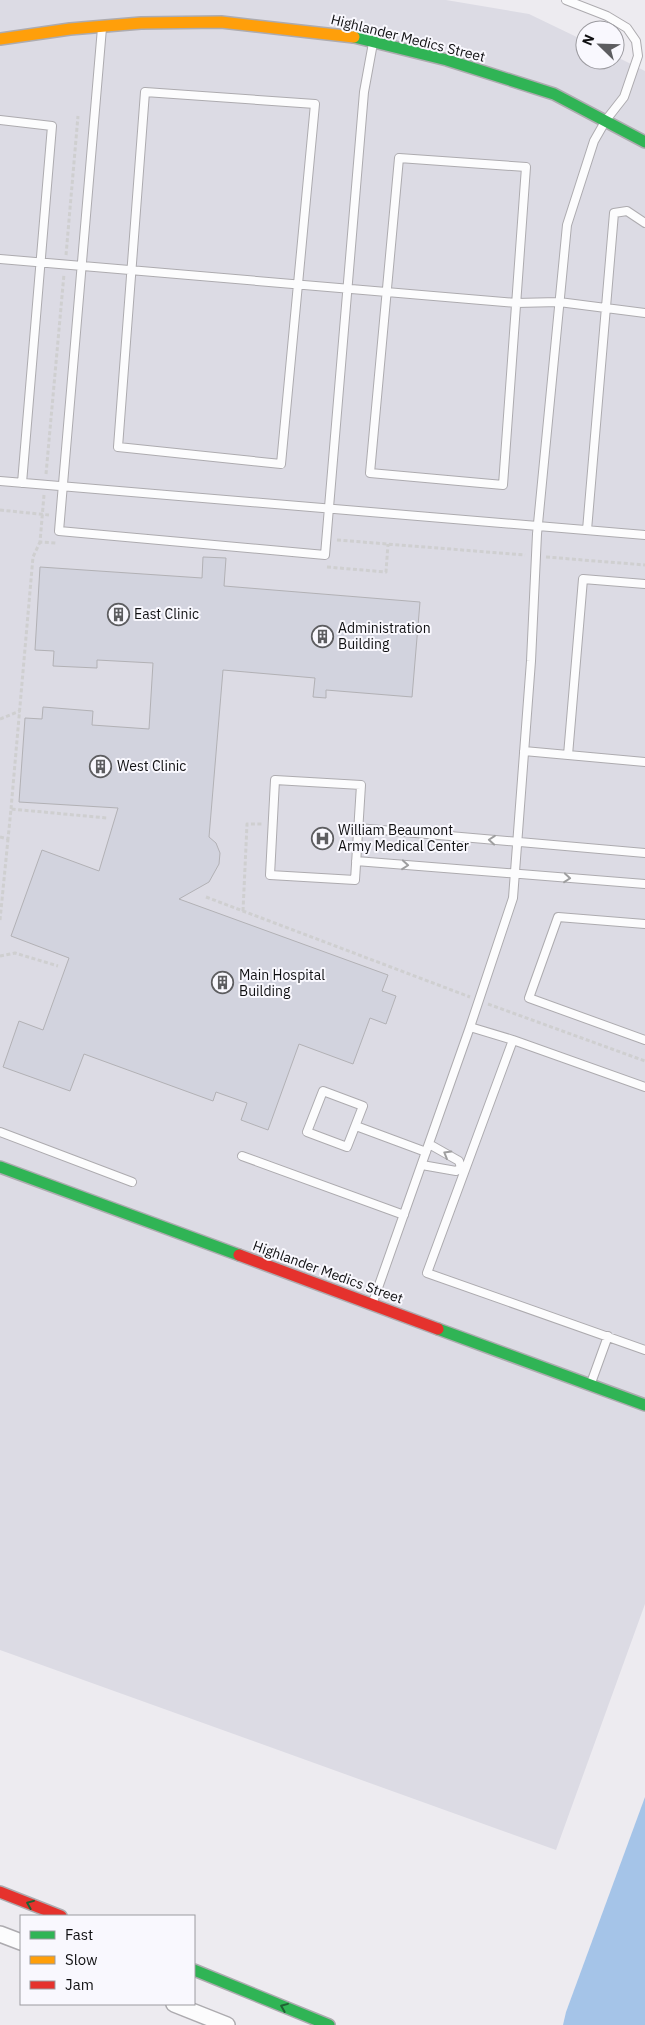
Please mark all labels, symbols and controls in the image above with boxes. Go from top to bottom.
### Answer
street label: Highlander Medics Street [329,10,487,66]
north arrow [575,20,625,70]
text: N [578,32,598,48]
building icon: East Clinic [106,602,130,626]
place label: East Clinic [134,605,199,623]
place label: Administration Building [338,619,431,653]
building icon: Administration Building [310,624,334,648]
building icon: West Clinic [89,754,113,778]
place label: West Clinic [117,757,186,775]
place label: William Beaumont Army Medical Center [338,821,469,855]
hospital icon: William Beaumont Army Medical Center [310,826,334,850]
one-way arrow [488,835,496,846]
one-way arrow [401,859,409,870]
one-way arrow [563,872,571,883]
place label: Main Hospital Building [239,966,325,1000]
building icon: Main Hospital Building [211,971,235,995]
one-way arrow [444,1150,453,1160]
street label: Highlander Medics Street [250,1236,406,1308]
one-way arrow [26,1900,35,1910]
legend [20,1915,195,2005]
text: Fast [65,1925,93,1944]
text: Slow [65,1950,98,1969]
text: Jam [65,1975,94,1994]
one-way arrow [280,2002,289,2013]

